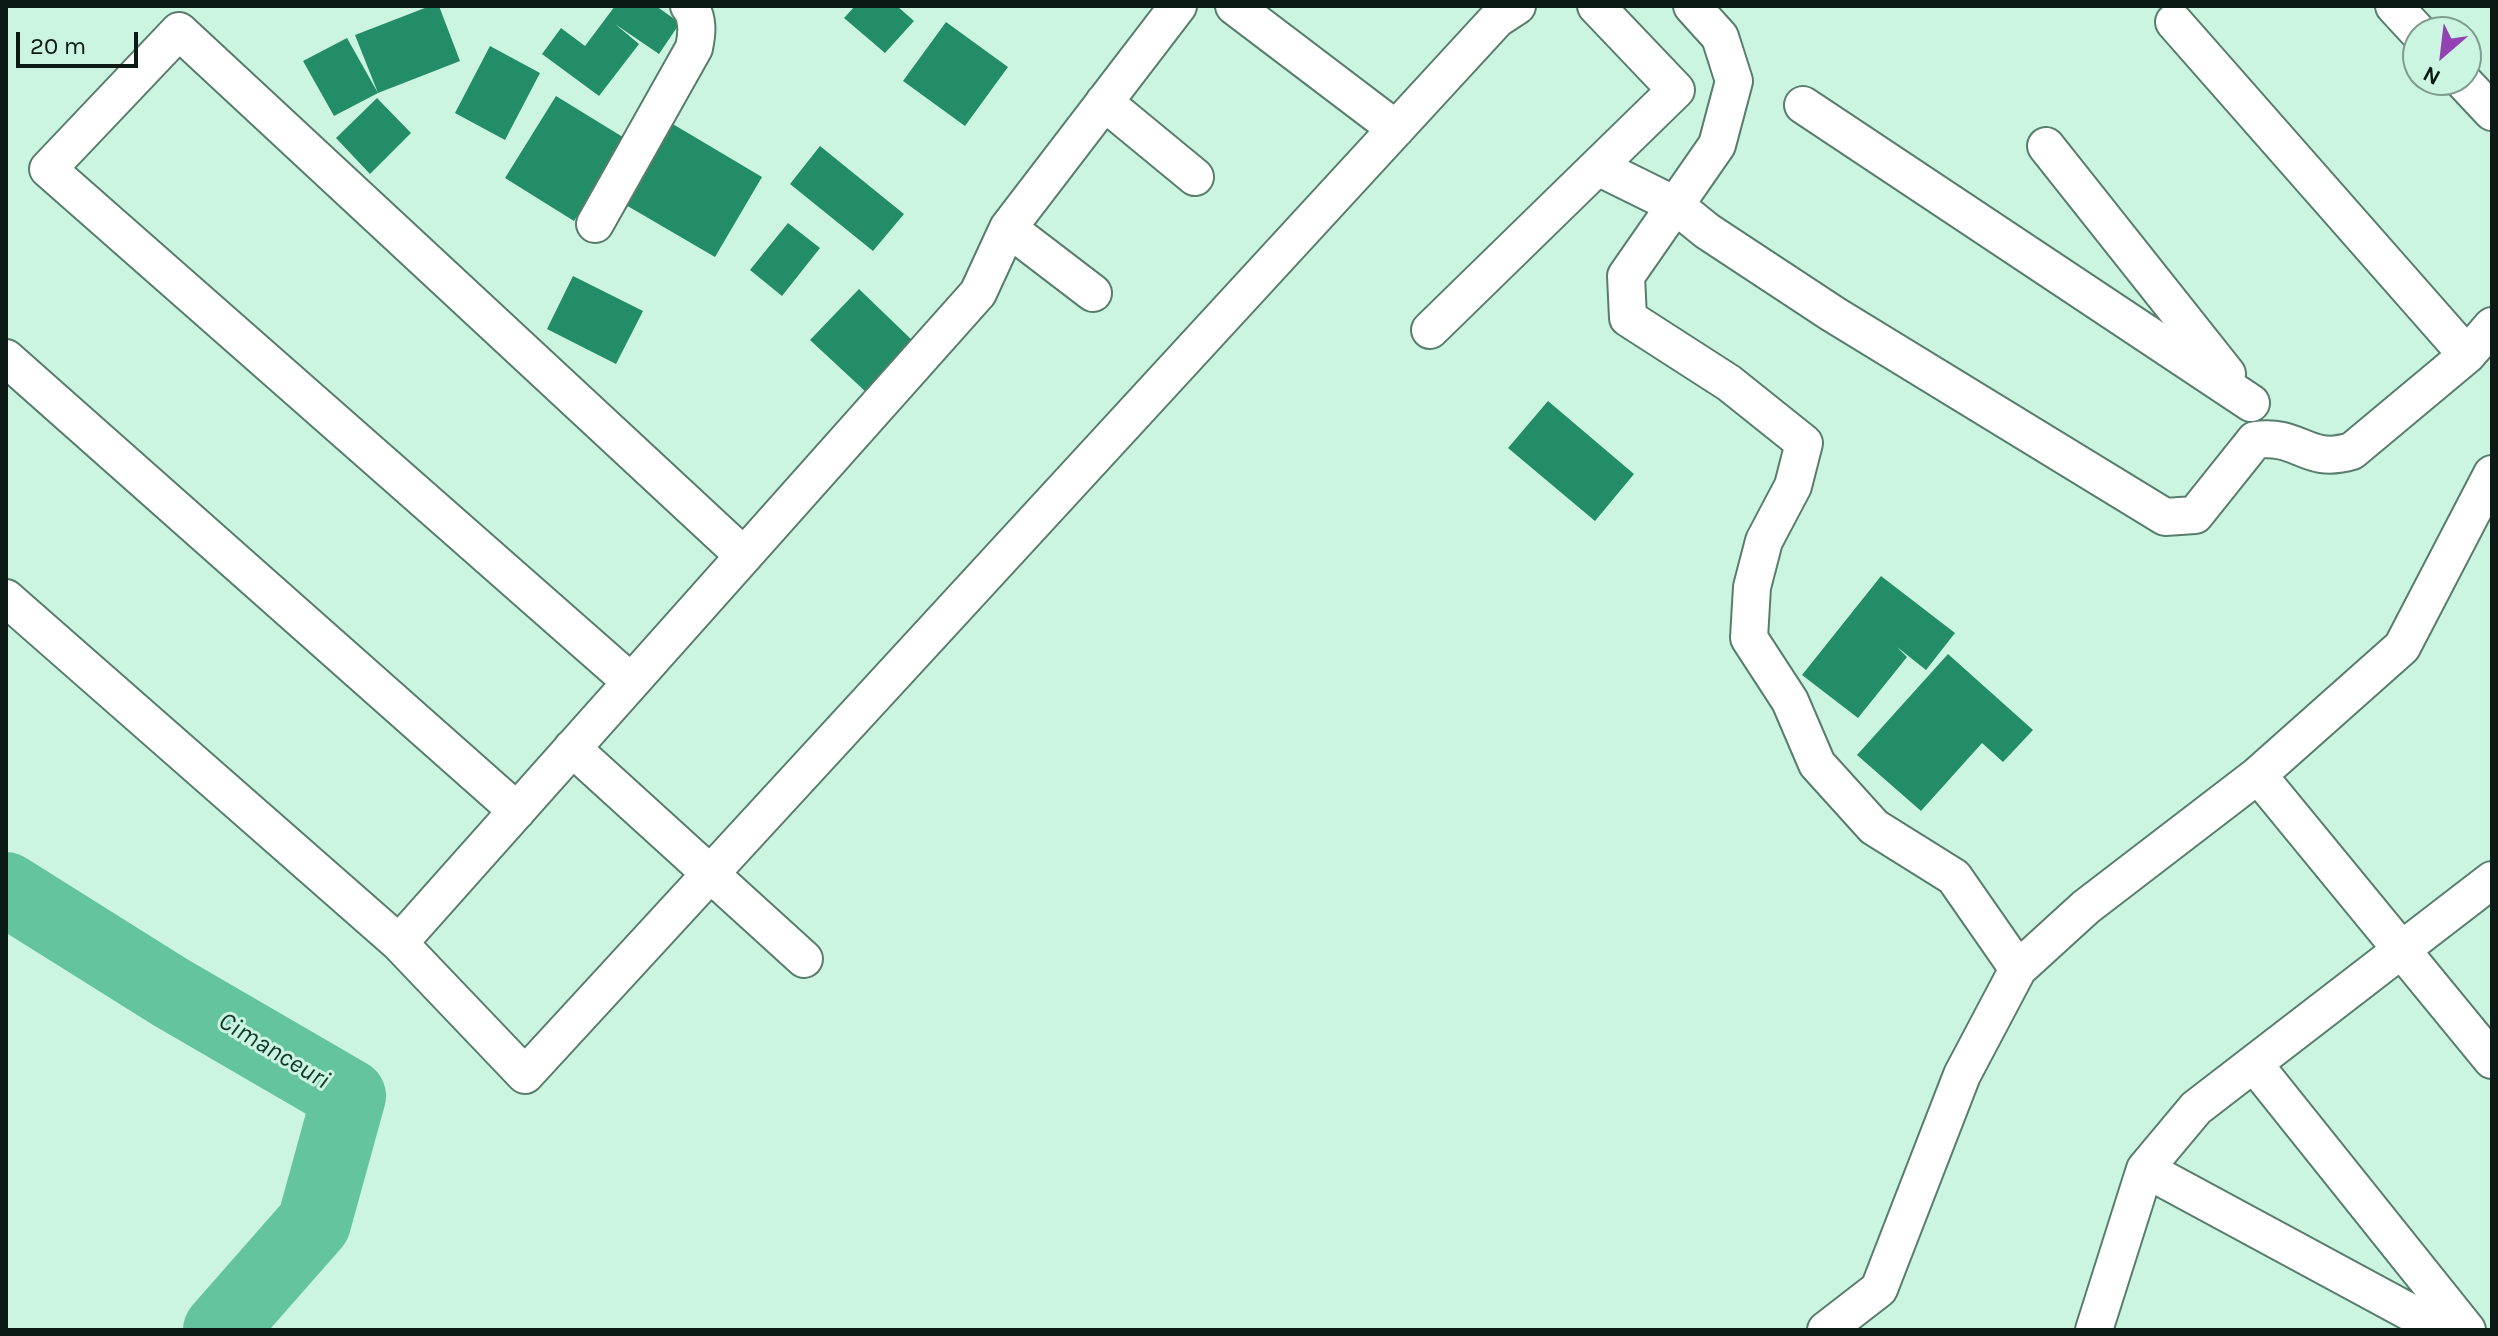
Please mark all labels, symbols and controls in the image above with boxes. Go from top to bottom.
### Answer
scale bar [20,16,142,66]
north arrow [2402,16,2482,96]
text: 20 m [30,32,86,60]
text: N [2419,60,2445,91]
water label: Cimanceuri [213,1006,335,1096]

